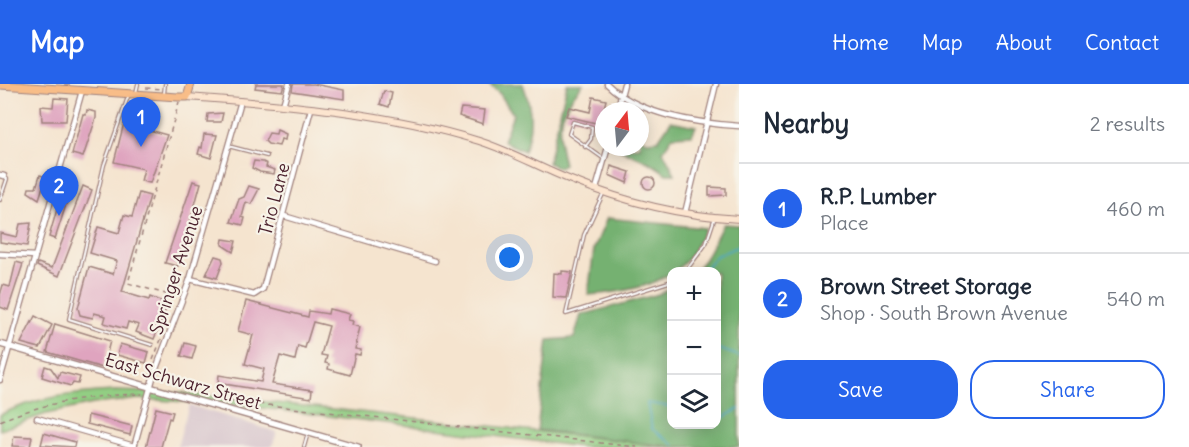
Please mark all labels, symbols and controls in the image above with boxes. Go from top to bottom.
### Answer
text: Map [30,24,84,60]
text: Home [832,29,889,56]
text: Map [922,29,963,56]
text: About [996,29,1052,56]
text: Contact [1085,29,1159,56]
pin: 1 [122,98,160,147]
north arrow [595,102,649,156]
text: Nearby [763,107,849,140]
text: 2 results [1090,111,1165,136]
street label: Trio Lane [253,160,295,238]
pin: 2 [40,166,78,216]
text: R.P. Lumber [820,182,936,210]
text: 1 [779,196,786,221]
text: 460 m [1106,196,1165,221]
street label: Springer Avenue [144,203,208,337]
text: Place [820,210,868,235]
your location [495,243,524,272]
map controls [667,267,721,429]
button: + [667,267,721,321]
text: Brown Street Storage [820,272,1032,300]
text: 2 [777,286,788,311]
text: 540 m [1106,286,1165,311]
text: Shop · South Brown Avenue [820,300,1068,325]
button: − [667,321,721,375]
street label: East Schwarz Street [102,348,264,414]
button: Save [763,360,958,419]
button: Share [970,360,1165,419]
button: layers [667,375,721,429]

